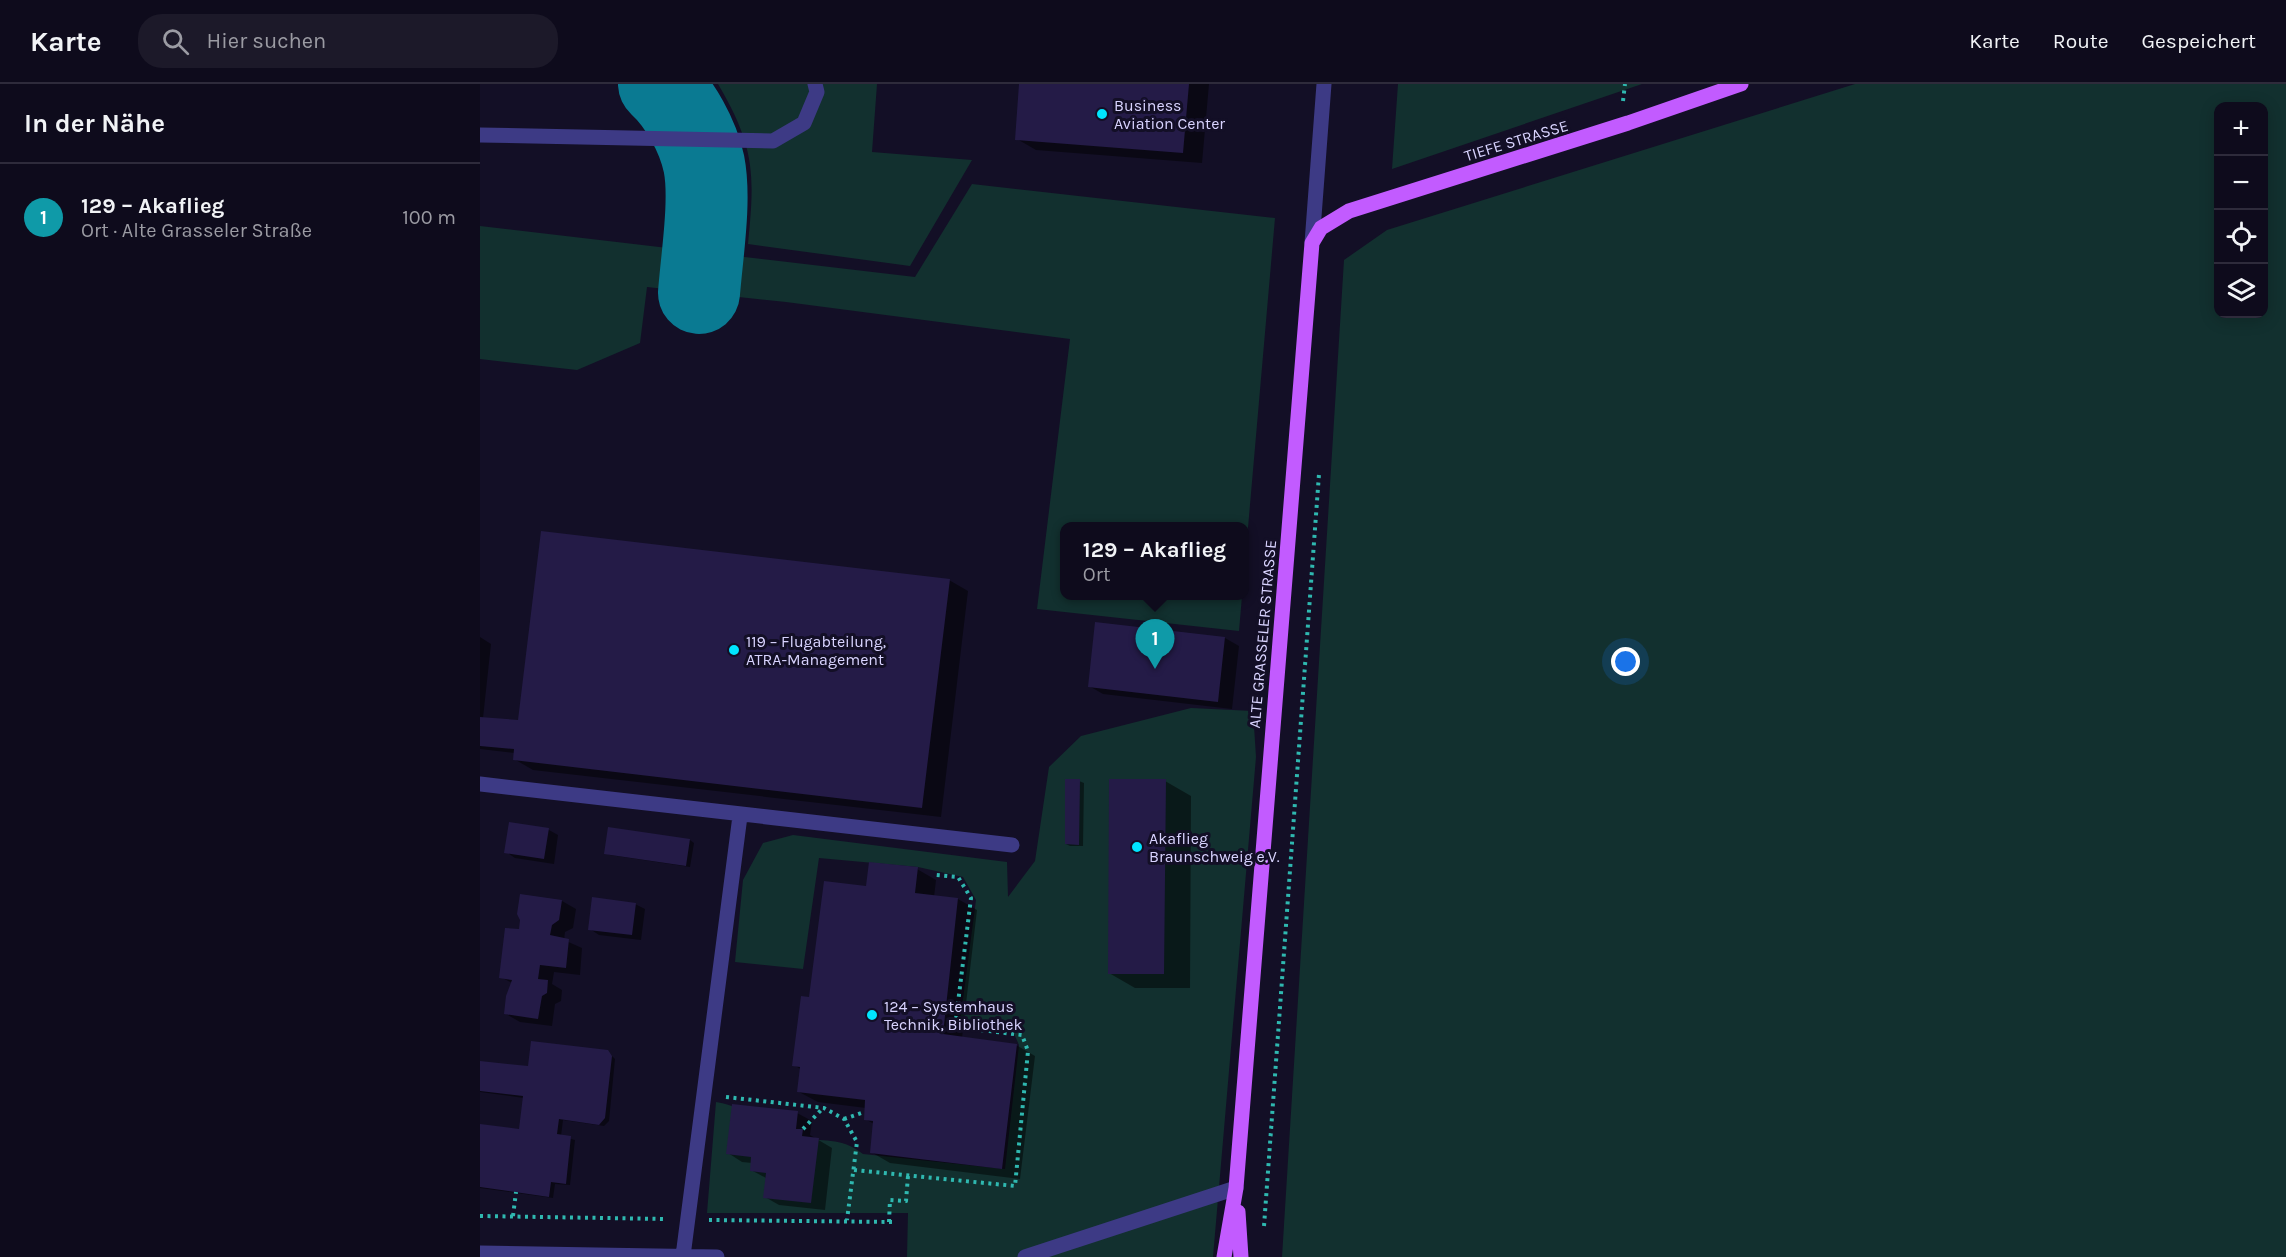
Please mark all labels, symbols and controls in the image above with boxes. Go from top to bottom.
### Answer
search box [138,14,558,68]
text: Karte [30,25,102,58]
icon: search [159,25,192,58]
text: Hier suchen [207,28,326,54]
text: Karte [1969,29,2020,53]
text: Route [2053,29,2109,53]
text: Gespeichert [2142,29,2256,53]
place label: Business Aviation Center [1114,96,1225,133]
map controls [2214,102,2268,318]
button: + [2214,102,2268,156]
marker: Business Aviation Center [1095,107,1109,121]
text: In der Nähe [24,108,165,139]
street label: TIEFE STRASSE [1462,116,1570,165]
button: − [2214,156,2268,210]
text: 129 – Akaflieg [81,193,224,219]
text: 1 [40,206,47,229]
text: 100 m [402,206,456,229]
button: locate [2214,210,2268,264]
text: Ort · Alte Grasseler Straße [81,219,312,242]
button: layers [2214,264,2268,318]
popup [1060,522,1249,600]
text: 129 – Akaflieg [1083,537,1226,563]
street label: ALTE GRASSELER STRASSE [1245,539,1280,729]
text: Ort [1083,563,1110,586]
pin: 1 [1136,620,1174,669]
place label: 119 – Flugabteilung, ATRA-Management [746,632,886,669]
marker: 119 – Flugabteilung, ATRA-Management [727,643,741,657]
your location [1611,647,1640,676]
place label: Akaflieg Braunschweig e.V. [1149,829,1280,866]
marker: Akaflieg Braunschweig e.V. [1130,840,1144,854]
place label: 124 – Systemhaus Technik, Bibliothek [884,997,1023,1034]
marker: 124 – Systemhaus Technik, Bibliothek [865,1008,879,1022]

